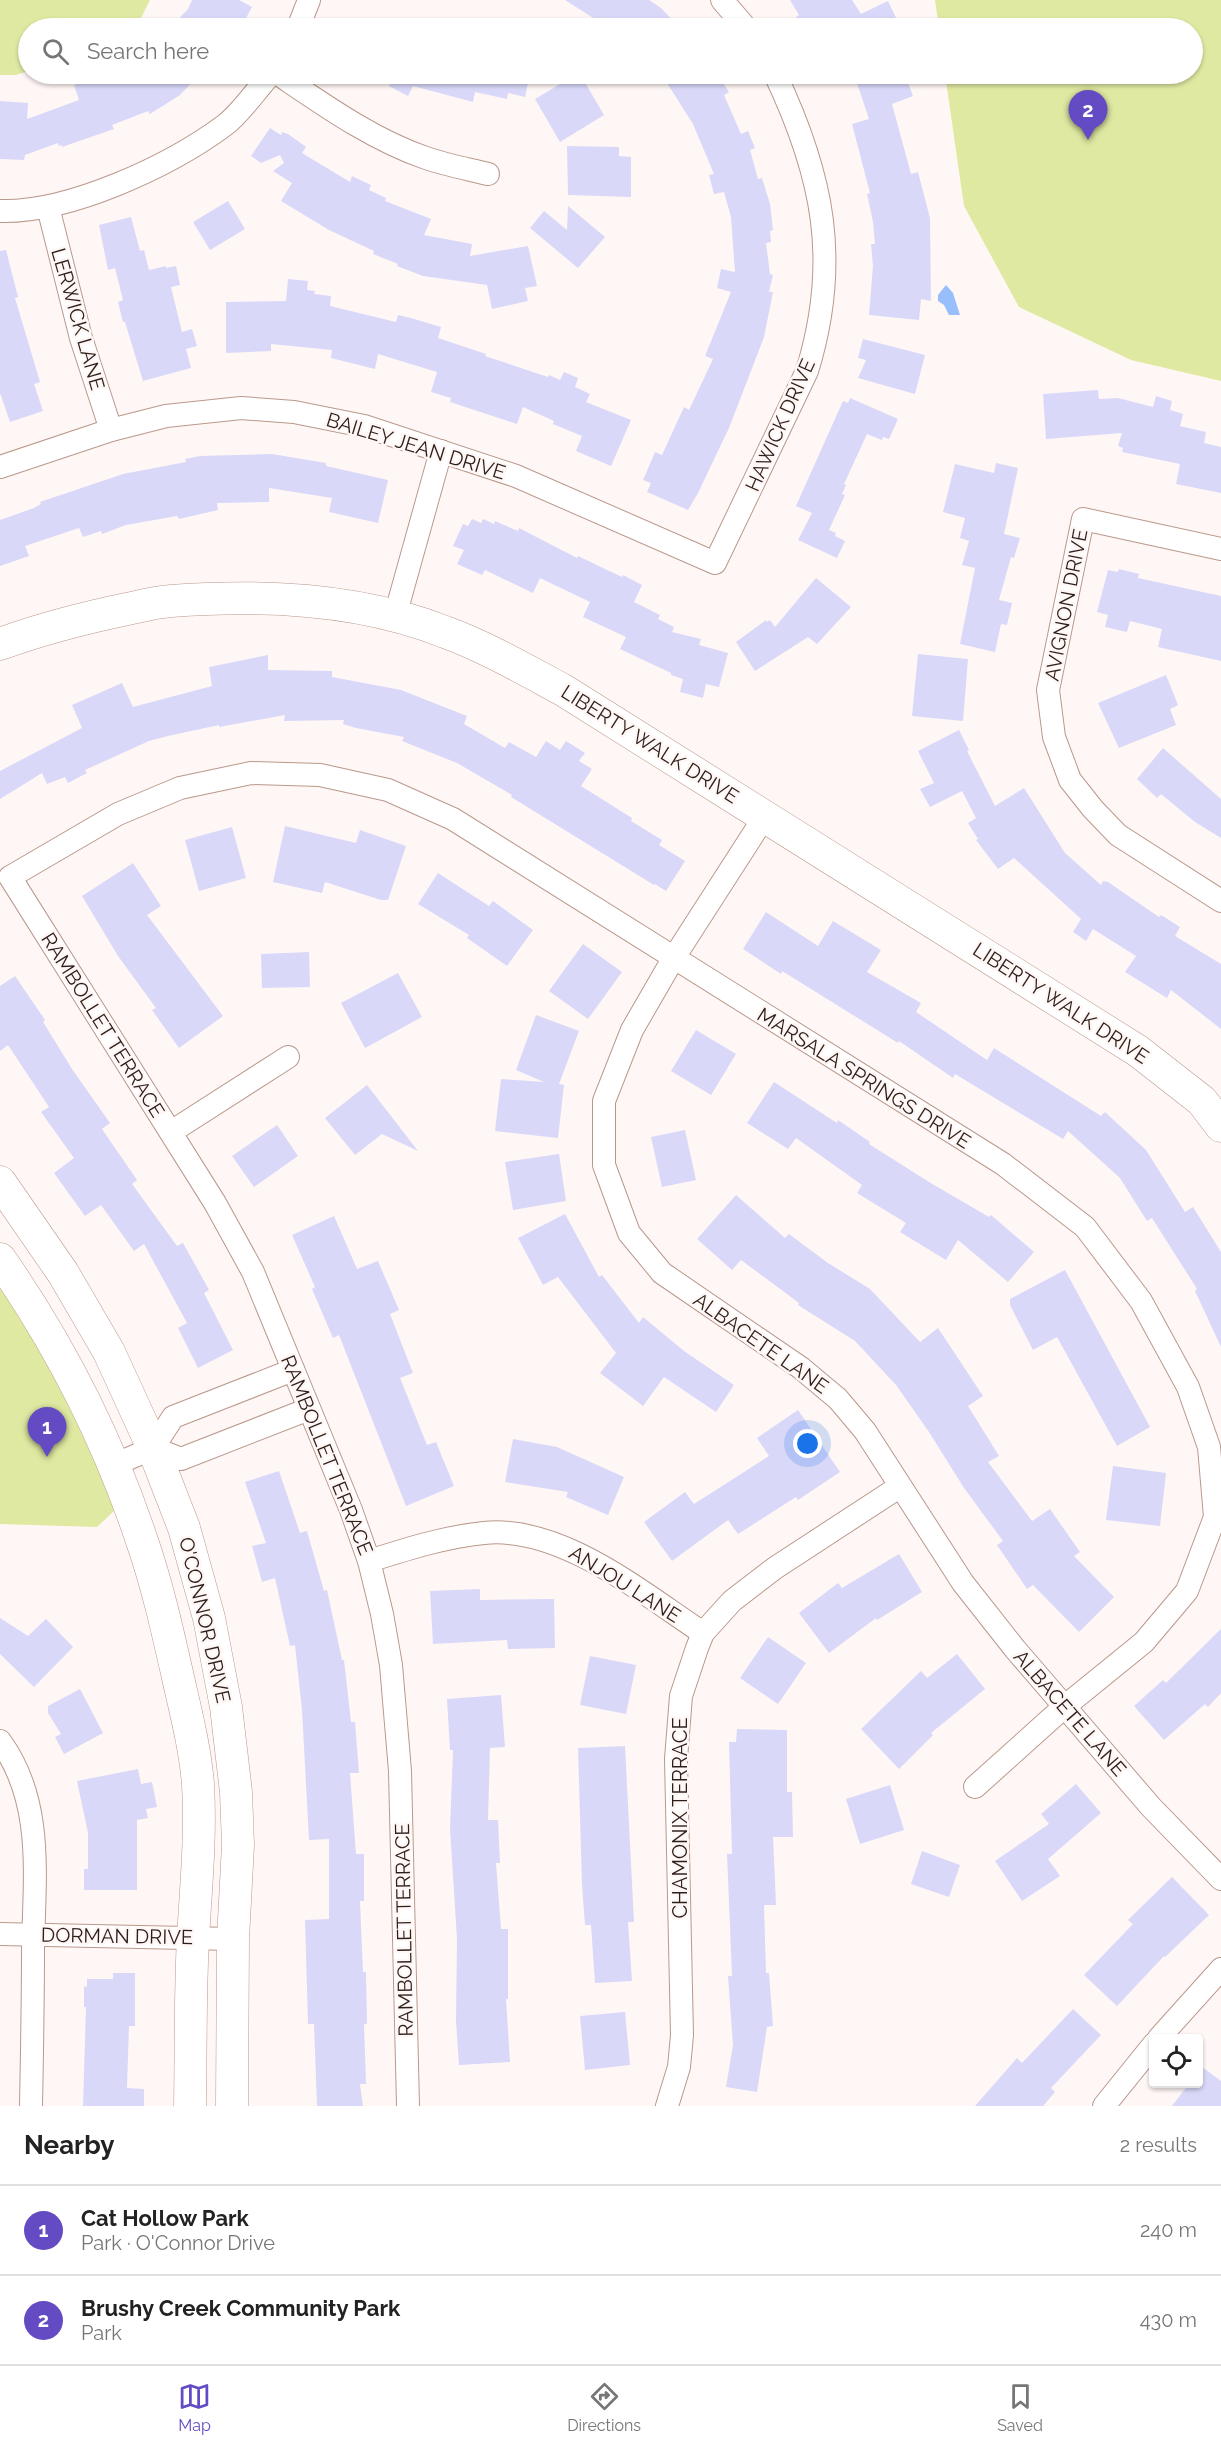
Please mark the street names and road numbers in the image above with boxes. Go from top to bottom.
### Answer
street label: LERWICK LANE [46,245,110,393]
street label: HAWICK DRIVE [740,355,820,495]
street label: BAILEY JEAN DRIVE [323,407,509,485]
street label: AVIGNON DRIVE [1039,527,1093,683]
street label: LIBERTY WALK DRIVE [557,680,743,808]
street label: RAMBOLLET TERRACE [36,928,170,1122]
street label: LIBERTY WALK DRIVE [969,937,1153,1069]
street label: MARSALA SPRINGS DRIVE [753,1002,975,1154]
street label: ALBACETE LANE [689,1287,833,1399]
street label: RAMBOLLET TERRACE [276,1352,378,1558]
street label: O'CONNOR DRIVE [174,1535,236,1705]
street label: ANJOU LANE [565,1540,685,1628]
street label: ALBACETE LANE [1009,1645,1131,1781]
street label: CHAMONIX TERRACE [668,1717,692,1919]
street label: RAMBOLLET TERRACE [390,1823,418,2037]
street label: DORMAN DRIVE [41,1923,193,1949]

